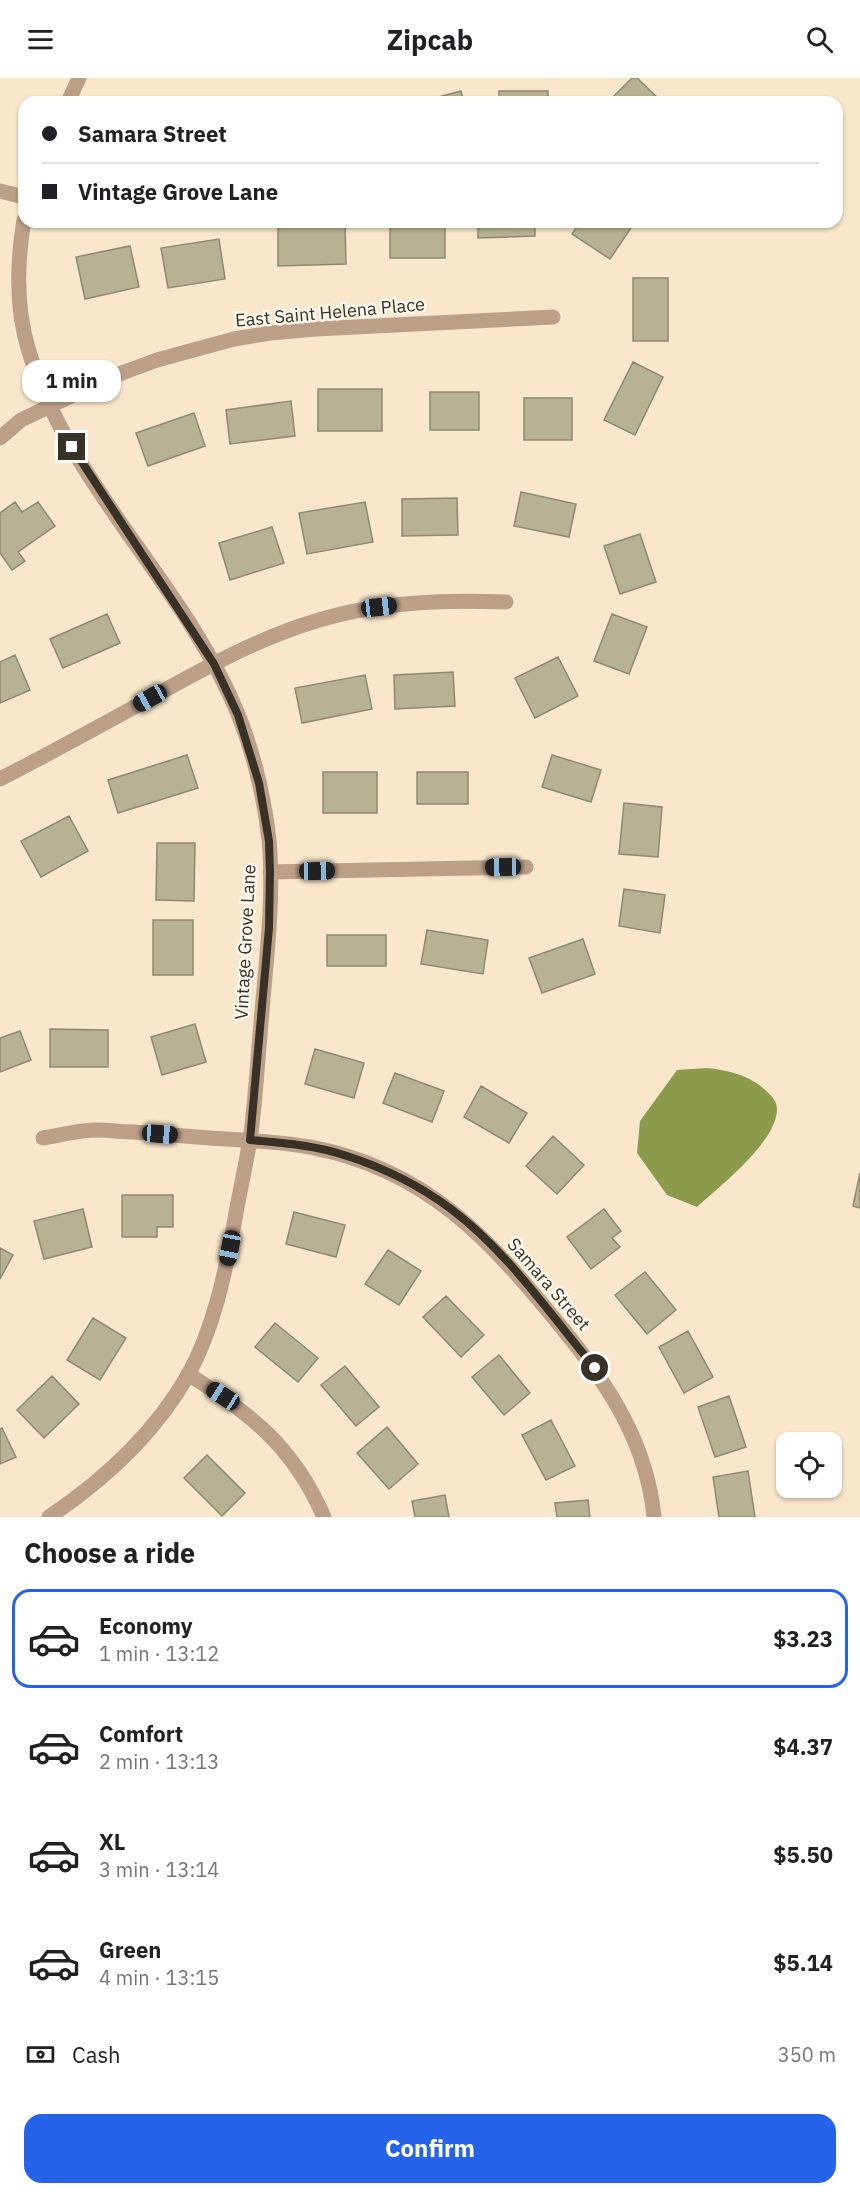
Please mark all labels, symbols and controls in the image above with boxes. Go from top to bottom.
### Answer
text: Zipcab [387,22,473,57]
icon: menu [24,23,57,56]
icon: search [803,23,836,56]
text: Samara Street [78,119,227,148]
text: Vintage Grove Lane [78,177,278,206]
street label: East Saint Helena Place [234,292,426,332]
callout: 1 min [22,360,122,402]
text: 1 min [45,367,98,394]
route end [58,433,85,460]
car [360,596,398,618]
car [130,681,170,715]
car [485,858,521,876]
car [299,862,335,880]
street label: Vintage Grove Lane [229,864,261,1020]
car [141,1124,179,1144]
car [218,1229,242,1267]
street label: Samara Street [503,1233,595,1335]
route start [581,1354,608,1381]
car [203,1379,243,1413]
map controls [776,1432,842,1498]
button: locate [776,1432,842,1498]
text: Choose a ride [24,1535,195,1570]
text: Economy [99,1611,193,1640]
icon: car [27,1612,81,1666]
text: $3.23 [773,1624,833,1653]
text: 1 min · 13:12 [99,1640,219,1667]
text: Comfort [99,1719,183,1748]
icon: car [27,1720,81,1774]
text: $4.37 [773,1732,833,1761]
text: 2 min · 13:13 [99,1748,219,1775]
text: XL [99,1827,125,1856]
icon: car [27,1828,81,1882]
text: $5.50 [773,1840,833,1869]
text: 3 min · 13:14 [99,1856,219,1883]
text: Green [99,1935,161,1964]
icon: car [27,1936,81,1990]
text: $5.14 [773,1948,833,1977]
text: 4 min · 13:15 [99,1964,219,1991]
icon: cash [24,2038,57,2071]
text: Cash [72,2040,121,2069]
text: 350 m [778,2041,836,2068]
button: Confirm [24,2114,836,2183]

